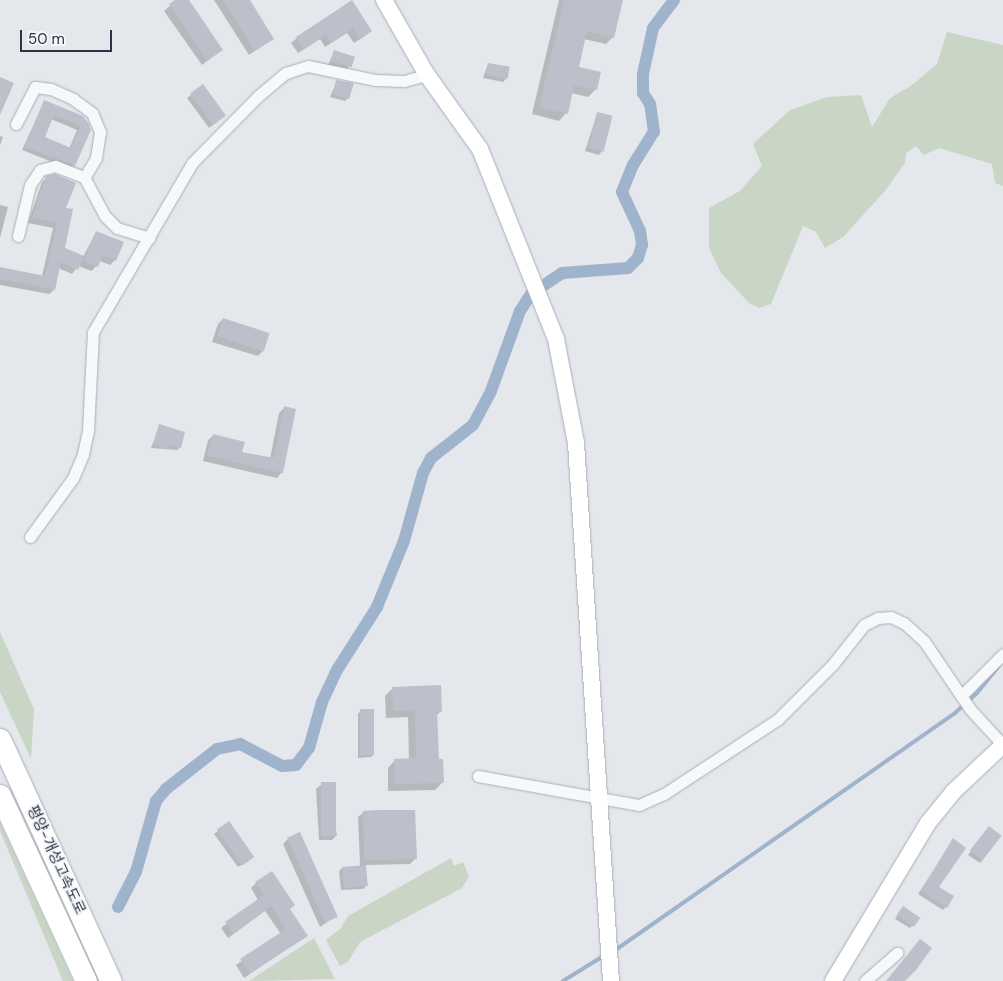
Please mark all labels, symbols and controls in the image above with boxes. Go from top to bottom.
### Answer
scale bar [22,20,115,52]
text: 50 m [28,29,65,49]
street label: 평양-개성고속도로 [23,802,89,918]

